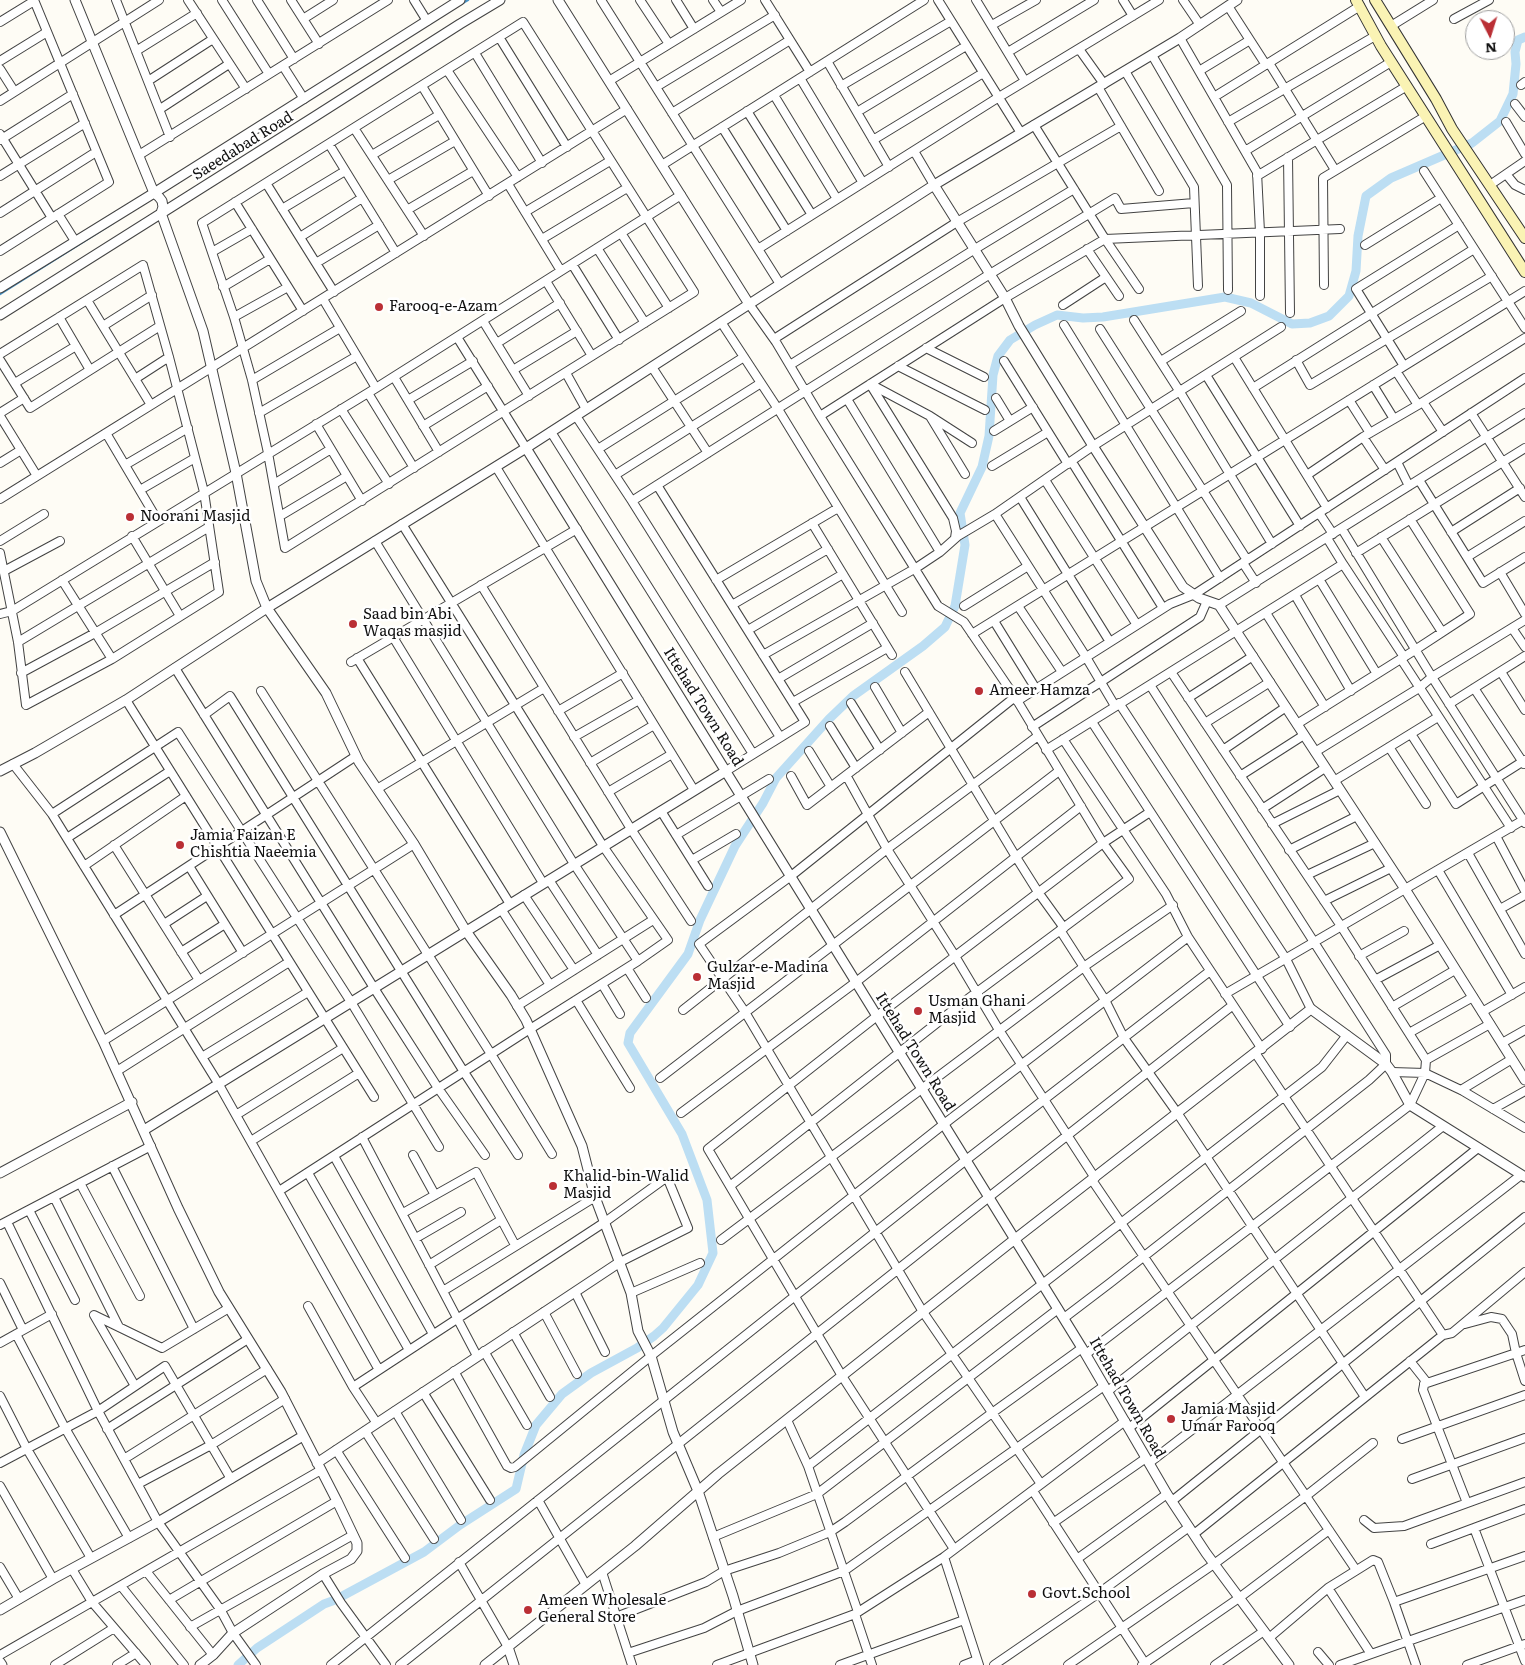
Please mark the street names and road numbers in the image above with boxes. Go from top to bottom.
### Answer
street label: Saeedabad Road [190,108,296,184]
street label: Ittehad Town Road [659,644,747,770]
street label: Ittehad Town Road [871,989,959,1115]
street label: Ittehad Town Road [1085,1334,1169,1462]

